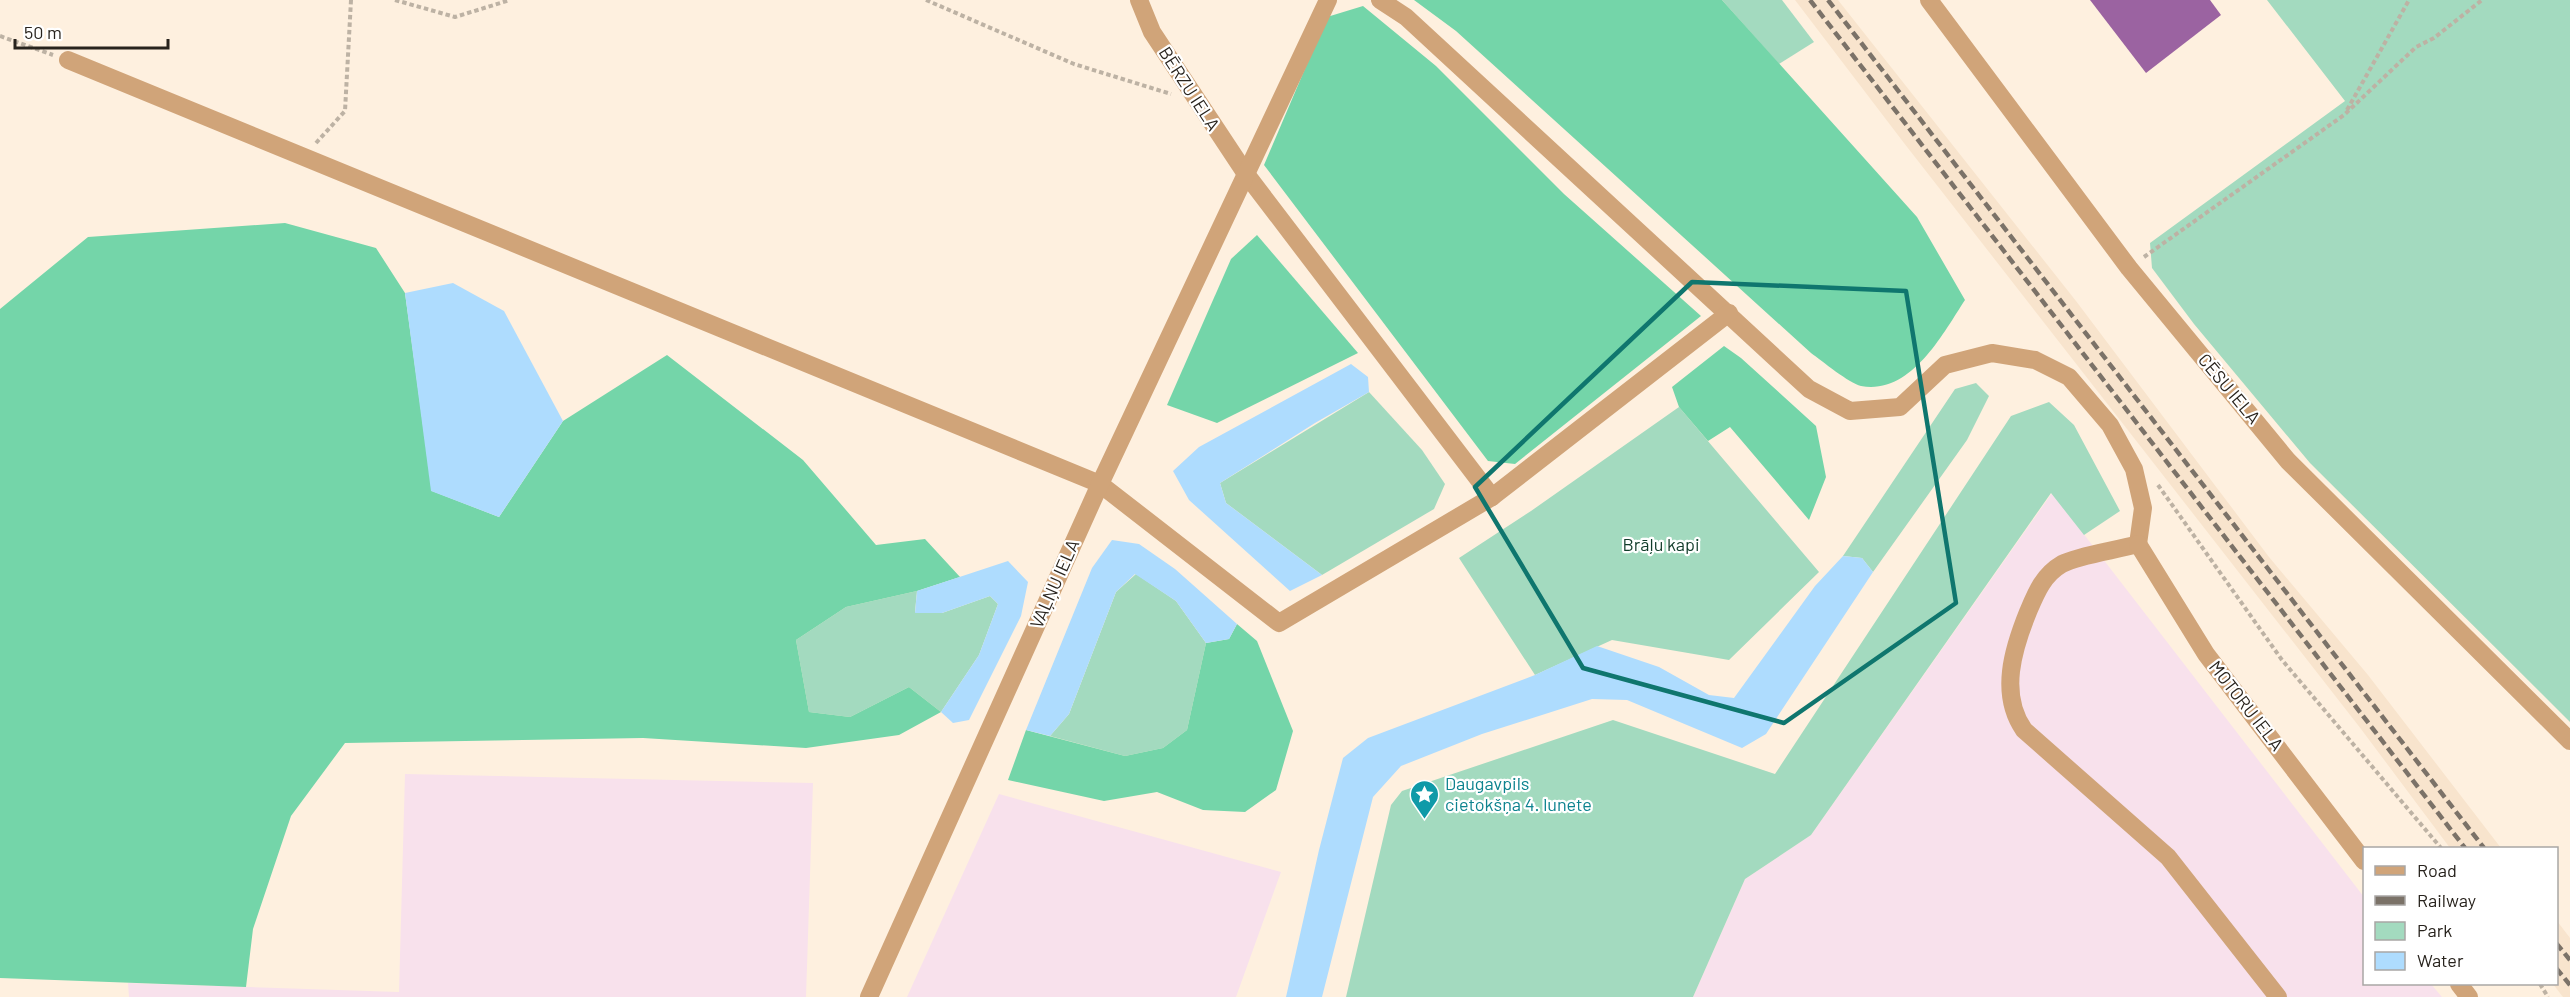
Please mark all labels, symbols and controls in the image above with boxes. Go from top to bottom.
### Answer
scale bar [15,12,168,50]
text: 50 m [24,21,62,43]
street label: BĒRZU IELA [1155,42,1225,135]
street label: CĒSU IELA [2194,349,2266,428]
park label: Brāļu kapi [1623,533,1699,555]
street label: VAĻŅU IELA [1025,536,1083,631]
street label: MOTORU IELA [2205,656,2289,755]
place label: Daugavpils cietokšņa 4. lunete [1445,772,1592,815]
place icon: Daugavpils cietokšņa 4. lunete [1408,778,1440,820]
legend [2363,847,2558,985]
text: Road [2417,859,2457,881]
text: Railway [2417,889,2476,911]
text: Park [2417,919,2452,941]
text: Water [2417,949,2464,971]

